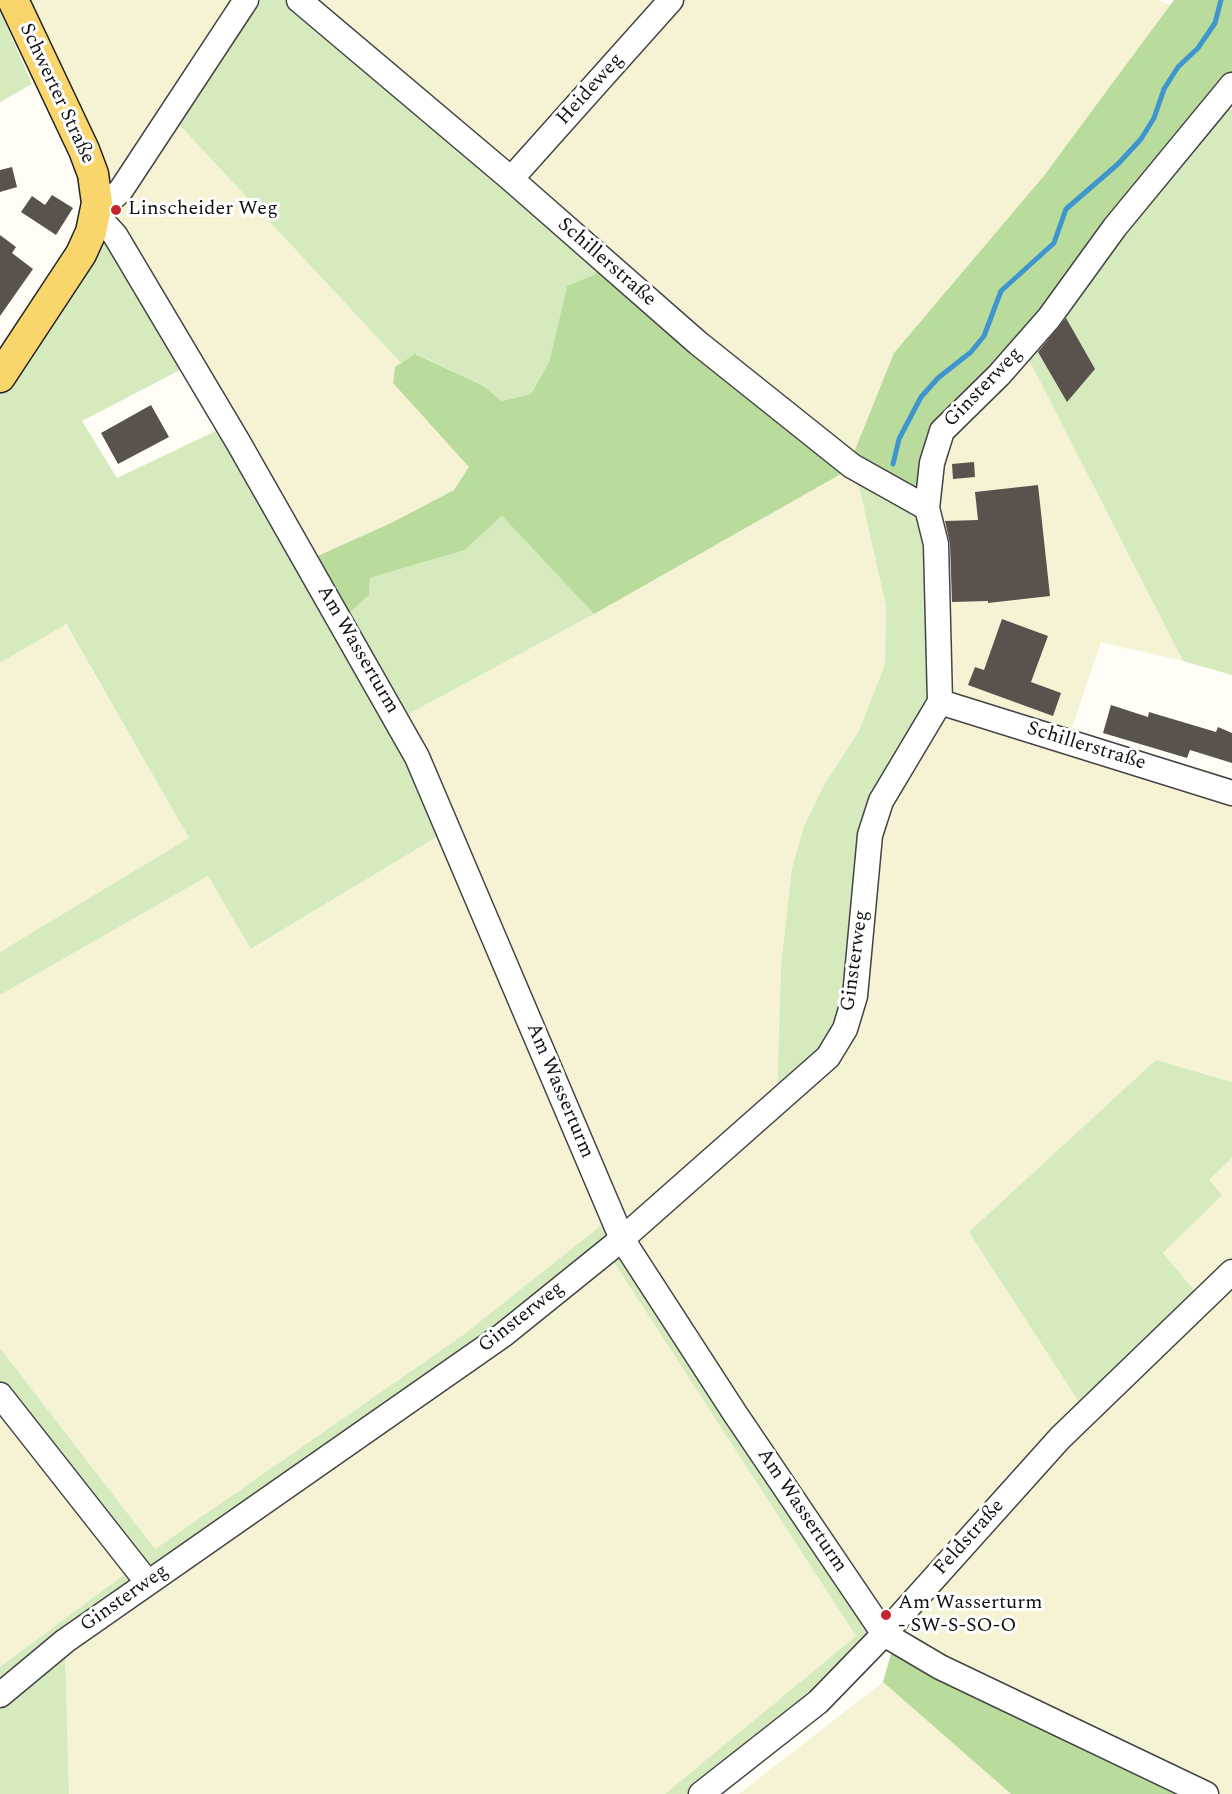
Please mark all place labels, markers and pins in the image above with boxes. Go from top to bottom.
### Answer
place label: Linscheider Weg [128,198,278,222]
marker: Linscheider Weg [109,203,123,217]
place label: Am Wasserturm - SW-S-SO-O [898,1592,1042,1639]
marker: Am Wasserturm - SW-S-SO-O [879,1608,893,1622]

